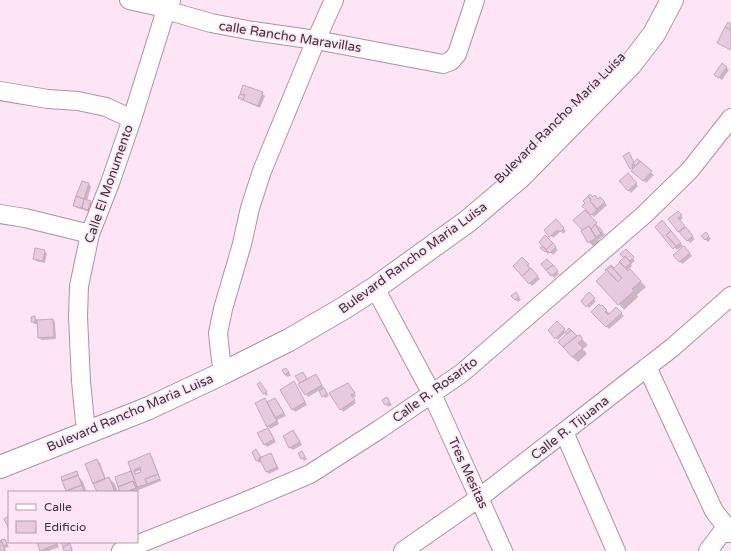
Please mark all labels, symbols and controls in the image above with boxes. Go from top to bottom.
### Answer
street label: calle Rancho Maravillas [218,18,362,56]
street label: Bulevard Rancho María Luisa [491,49,629,187]
street label: Calle El Monumento [81,123,137,245]
street label: Bulevard Rancho Maria Luisa [336,199,490,317]
street label: Calle R. Rosarito [389,354,481,426]
street label: Bulevard Rancho Maria Luisa [44,371,216,455]
street label: Calle R. Tijuana [528,393,612,463]
street label: Tres Mesitas [445,435,491,511]
legend [8,491,138,543]
text: Calle [44,500,72,514]
text: Edificio [44,520,86,534]

